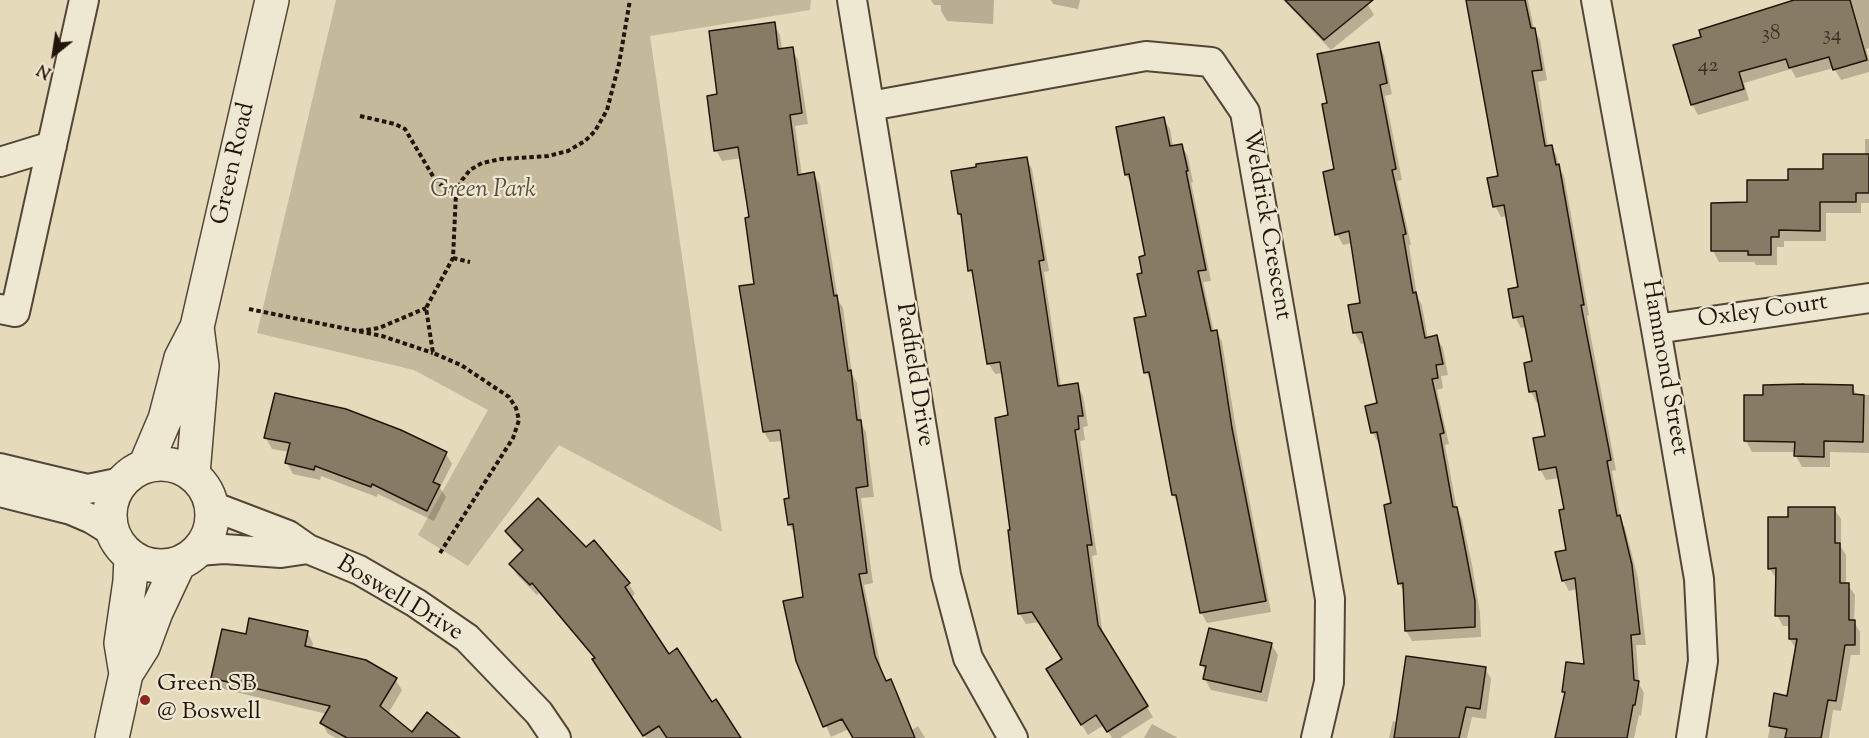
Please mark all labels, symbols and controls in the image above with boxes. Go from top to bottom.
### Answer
house number: 38 [1762,22,1780,48]
house number: 34 [1822,23,1842,49]
north arrow [24,24,84,84]
house number: 42 [1698,54,1718,80]
text: N [33,57,56,83]
street label: Green Road [207,100,263,228]
street label: Weldrick Crescent [1234,128,1296,322]
park label: Green Park [430,178,536,206]
street label: Hammond Street [1633,278,1693,458]
street label: Oxley Court [1696,290,1830,336]
street label: Padfield Drive [887,301,939,449]
street label: Boswell Drive [331,551,467,649]
place label: Green SB @ Boswell [157,672,261,728]
marker: Green SB @ Boswell [138,693,152,707]

